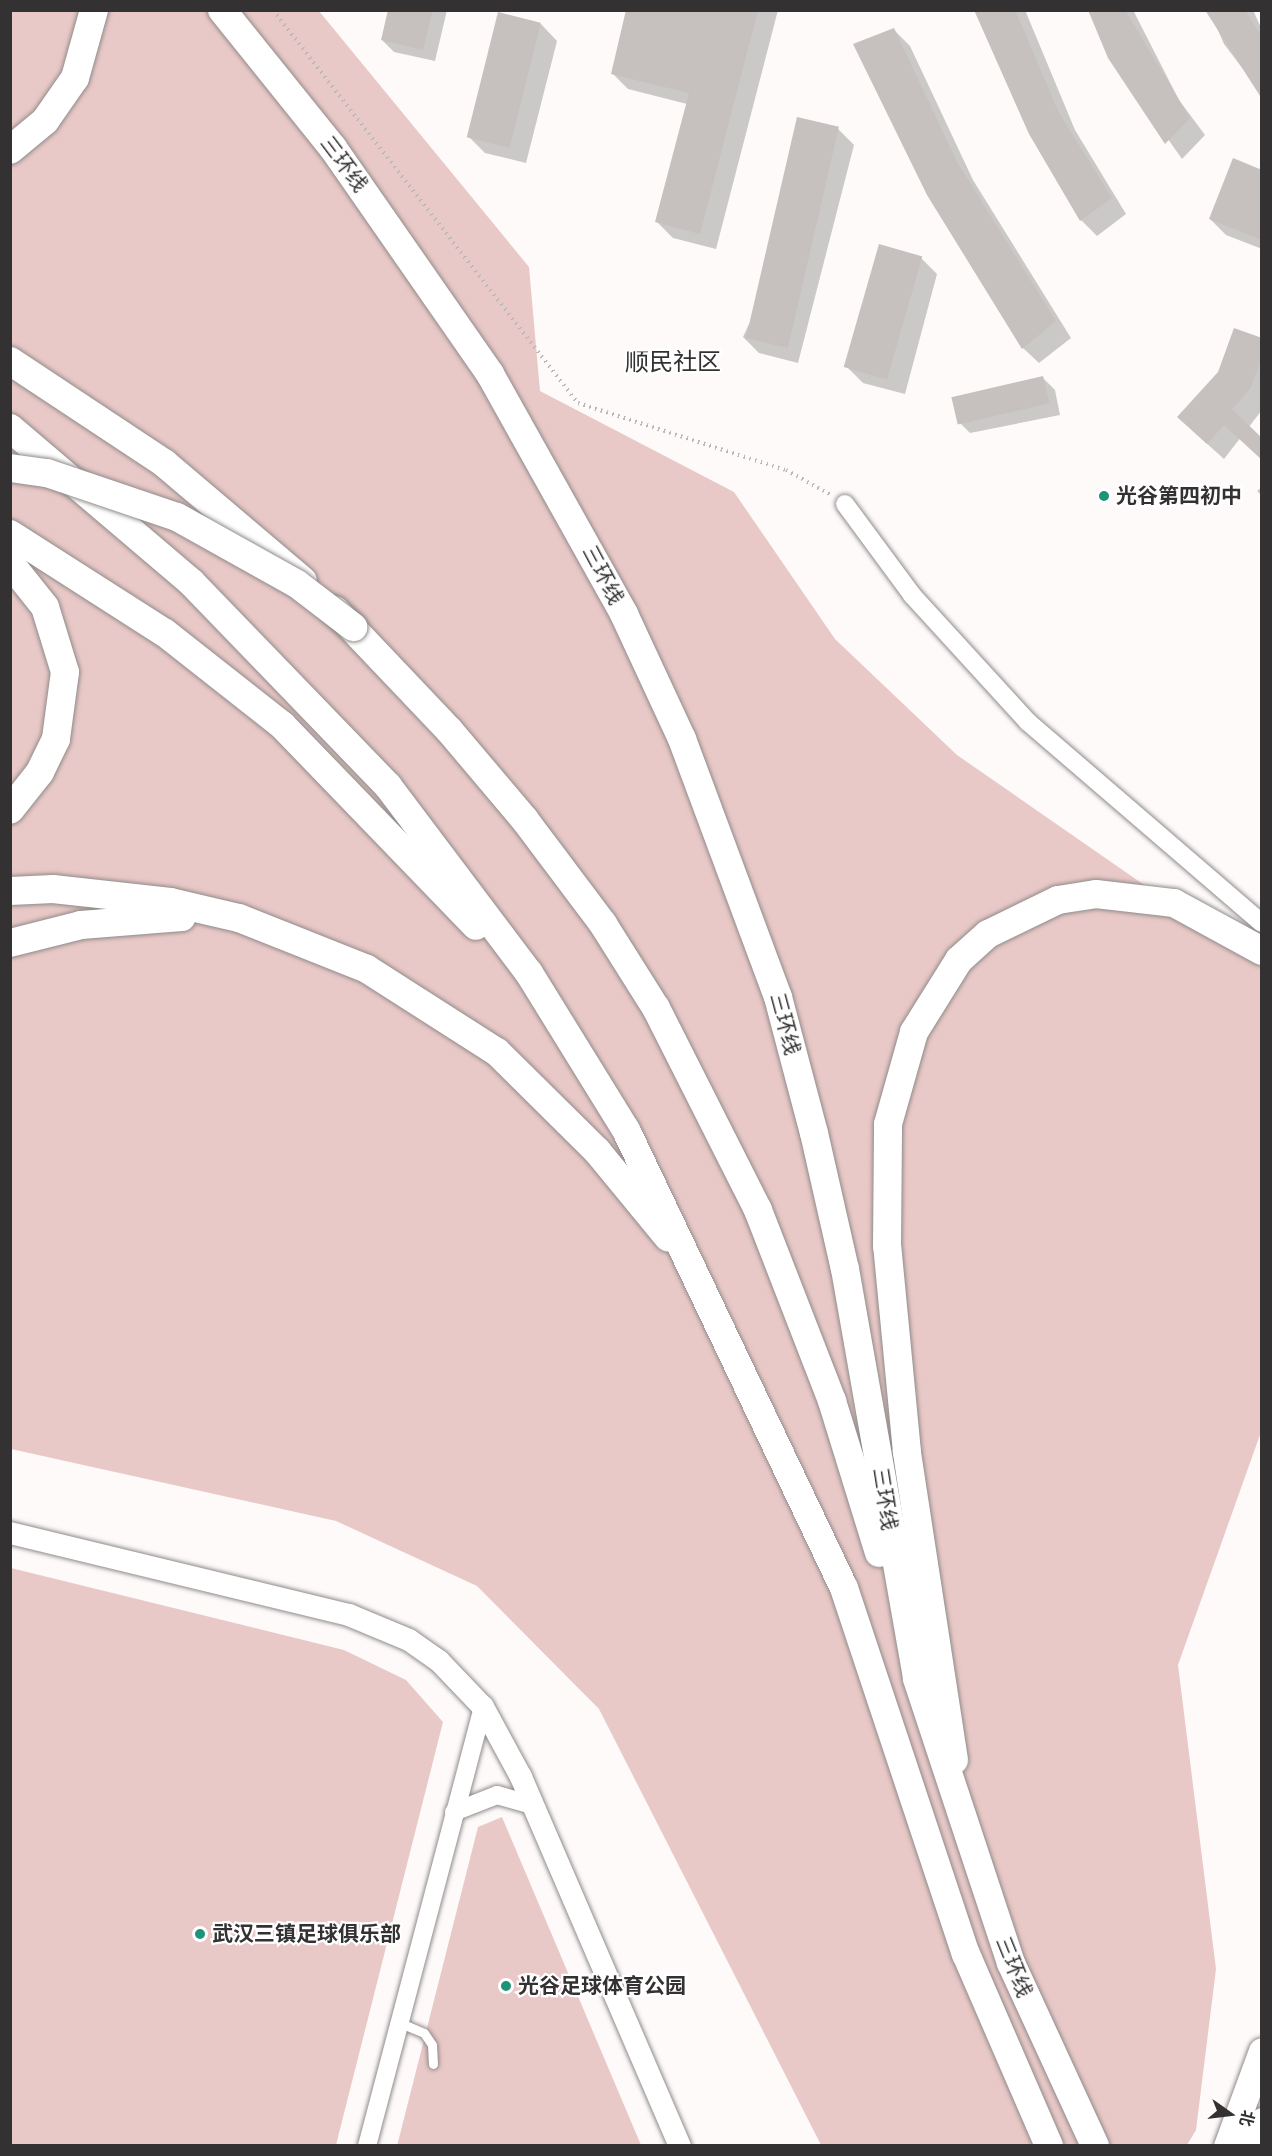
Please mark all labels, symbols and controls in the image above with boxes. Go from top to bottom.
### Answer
street label: 三环线 [315,131,373,197]
district label: 顺民社区 [625,348,721,376]
place label: 光谷第四初中 [1116,483,1242,509]
marker: 光谷第四初中 [1097,489,1111,503]
street label: 三环线 [577,541,629,609]
street label: 三环线 [765,990,805,1058]
street label: 三环线 [868,1466,902,1532]
place label: 武汉三镇足球俱乐部 [212,1921,401,1947]
marker: 武汉三镇足球俱乐部 [193,1927,207,1941]
street label: 三环线 [991,1933,1037,2001]
place label: 光谷足球体育公园 [518,1973,686,1999]
marker: 光谷足球体育公园 [499,1979,513,1993]
north arrow [1200,2084,1260,2144]
text: 北 [1235,2108,1260,2129]

